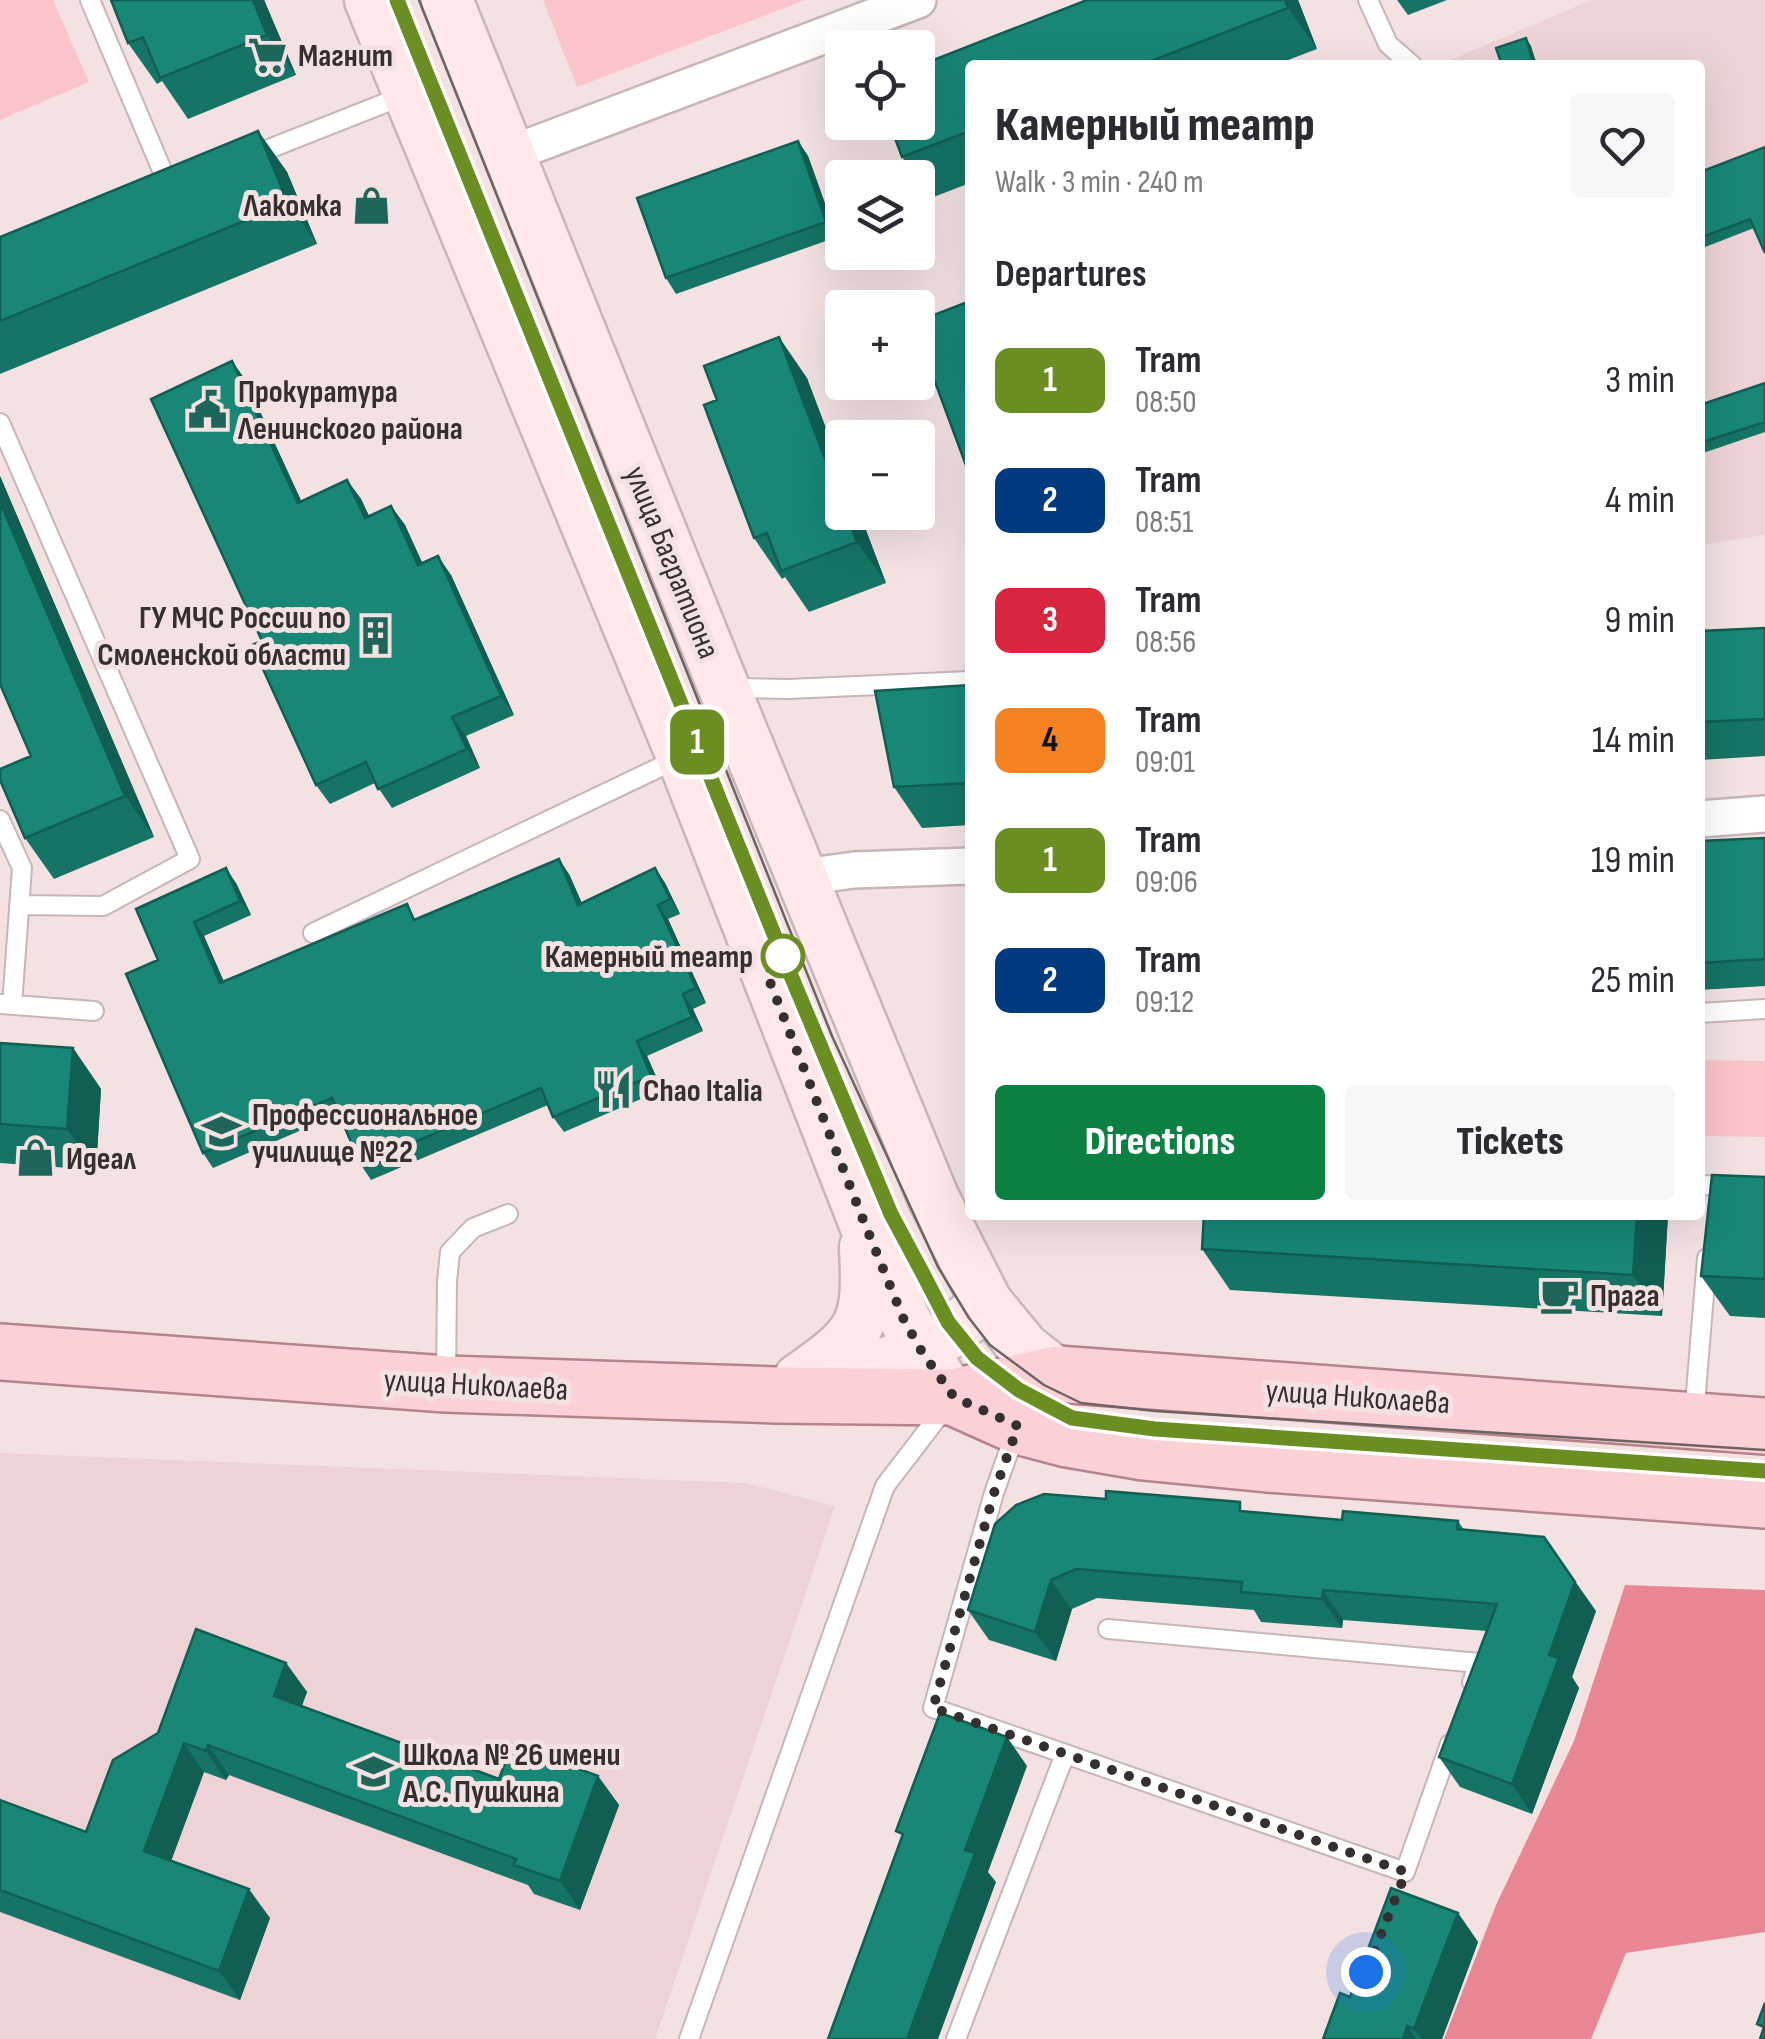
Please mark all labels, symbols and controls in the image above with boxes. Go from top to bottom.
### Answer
map controls [825,30,935,530]
button: locate [825,30,935,140]
supermarket icon: Магнит [247,34,289,76]
place label: Магнит [298,37,393,76]
button: heart [1570,93,1675,198]
text: Камерный театр [995,97,1315,154]
button: layers [825,160,935,270]
text: Walk · 3 min · 240 m [995,163,1204,202]
shop icon: Лакомка [351,184,393,226]
place label: Лакомка [243,187,342,226]
text: Departures [995,252,1147,297]
button: + [825,290,935,400]
text: Tram [1135,338,1201,383]
text: 3 min [1605,358,1675,403]
text: 1 [1043,359,1057,402]
place label: Прокуратура Ленинского района [237,373,463,449]
text: 08:50 [1135,383,1196,422]
public building icon: Прокуратура Ленинского района [187,388,229,430]
button: − [825,420,935,530]
text: Tram [1135,458,1201,503]
street label: улица Багратиона [615,461,728,664]
text: 4 min [1605,478,1675,523]
text: 2 [1042,479,1058,522]
text: 08:51 [1135,503,1193,542]
text: Tram [1135,578,1201,623]
text: 9 min [1604,598,1675,643]
place label: ГУ МЧС России по Смоленской области [97,599,346,675]
text: 3 [1042,599,1058,642]
building icon: ГУ МЧС России по Смоленской области [355,614,397,656]
text: 08:56 [1135,623,1196,662]
text: Tram [1135,698,1201,743]
line badge: 1 [664,710,730,774]
text: 14 min [1592,718,1675,763]
text: 4 [1042,719,1058,762]
text: 1 [690,721,704,764]
text: 09:01 [1135,743,1195,782]
text: Tram [1135,818,1201,863]
text: 19 min [1591,838,1675,883]
text: 1 [1043,839,1057,882]
text: 09:06 [1135,863,1198,902]
marker: Камерный театр [762,935,804,977]
place label: Камерный театр [545,938,753,977]
text: Tram [1135,938,1201,983]
text: 25 min [1590,958,1675,1003]
text: 2 [1042,959,1058,1002]
text: 09:12 [1135,983,1194,1022]
restaurant icon: Chao Italia [592,1069,634,1111]
place label: Chao Italia [643,1072,763,1111]
button: Directions [995,1085,1325,1200]
button: Tickets [1345,1085,1675,1200]
place label: Профессиональное училище №22 [252,1096,478,1172]
school or university icon: Профессиональное училище №22 [201,1111,243,1153]
shop icon: Идеал [15,1137,57,1179]
place label: Идеал [66,1140,137,1179]
cafe icon: Прага [1539,1274,1581,1316]
place label: Прага [1590,1277,1660,1316]
street label: улица Николаева [383,1361,569,1410]
street label: улица Николаева [1264,1372,1451,1423]
place label: Школа № 26 имени А.С. Пушкина [402,1736,620,1812]
school or university icon: Школа № 26 имени А.С. Пушкина [352,1751,394,1793]
your location [1341,1947,1391,1997]

